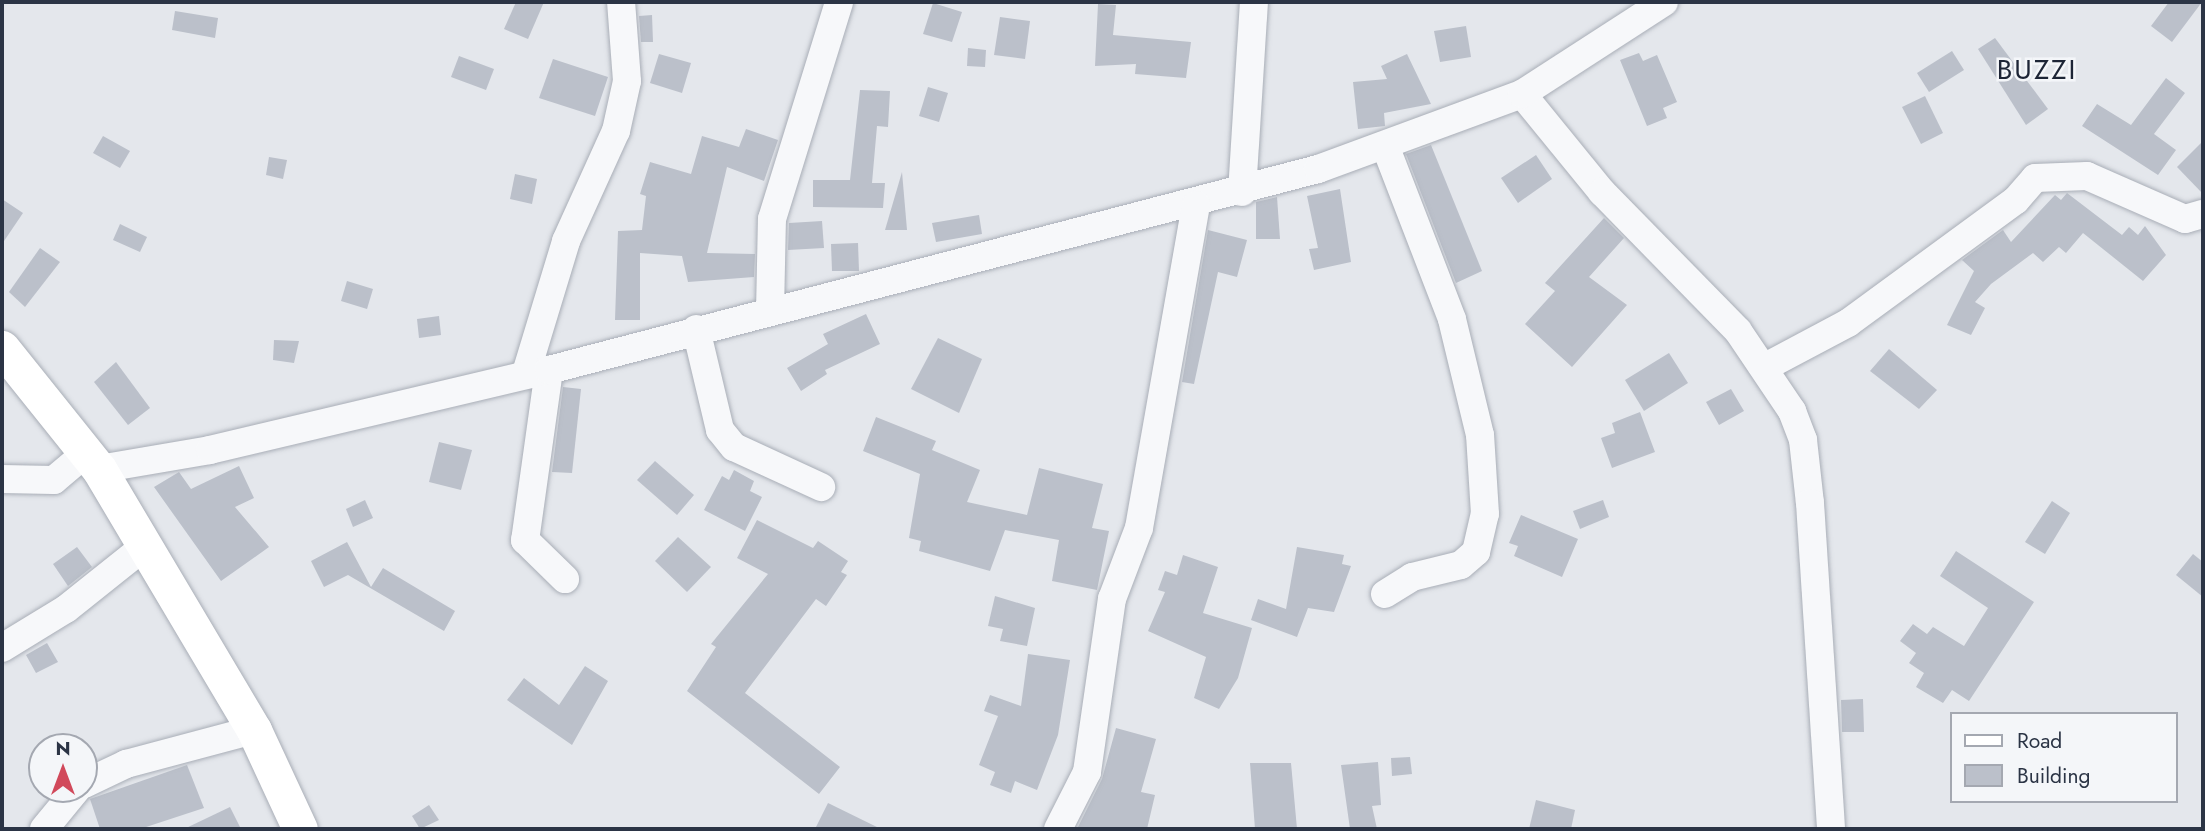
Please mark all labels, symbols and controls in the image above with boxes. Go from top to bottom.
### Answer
district label: BUZZI [1997,53,2077,87]
legend [1950,712,2177,803]
text: Road [2017,726,2062,756]
north arrow [28,733,98,803]
text: N [55,735,71,762]
text: Building [2017,761,2090,791]

